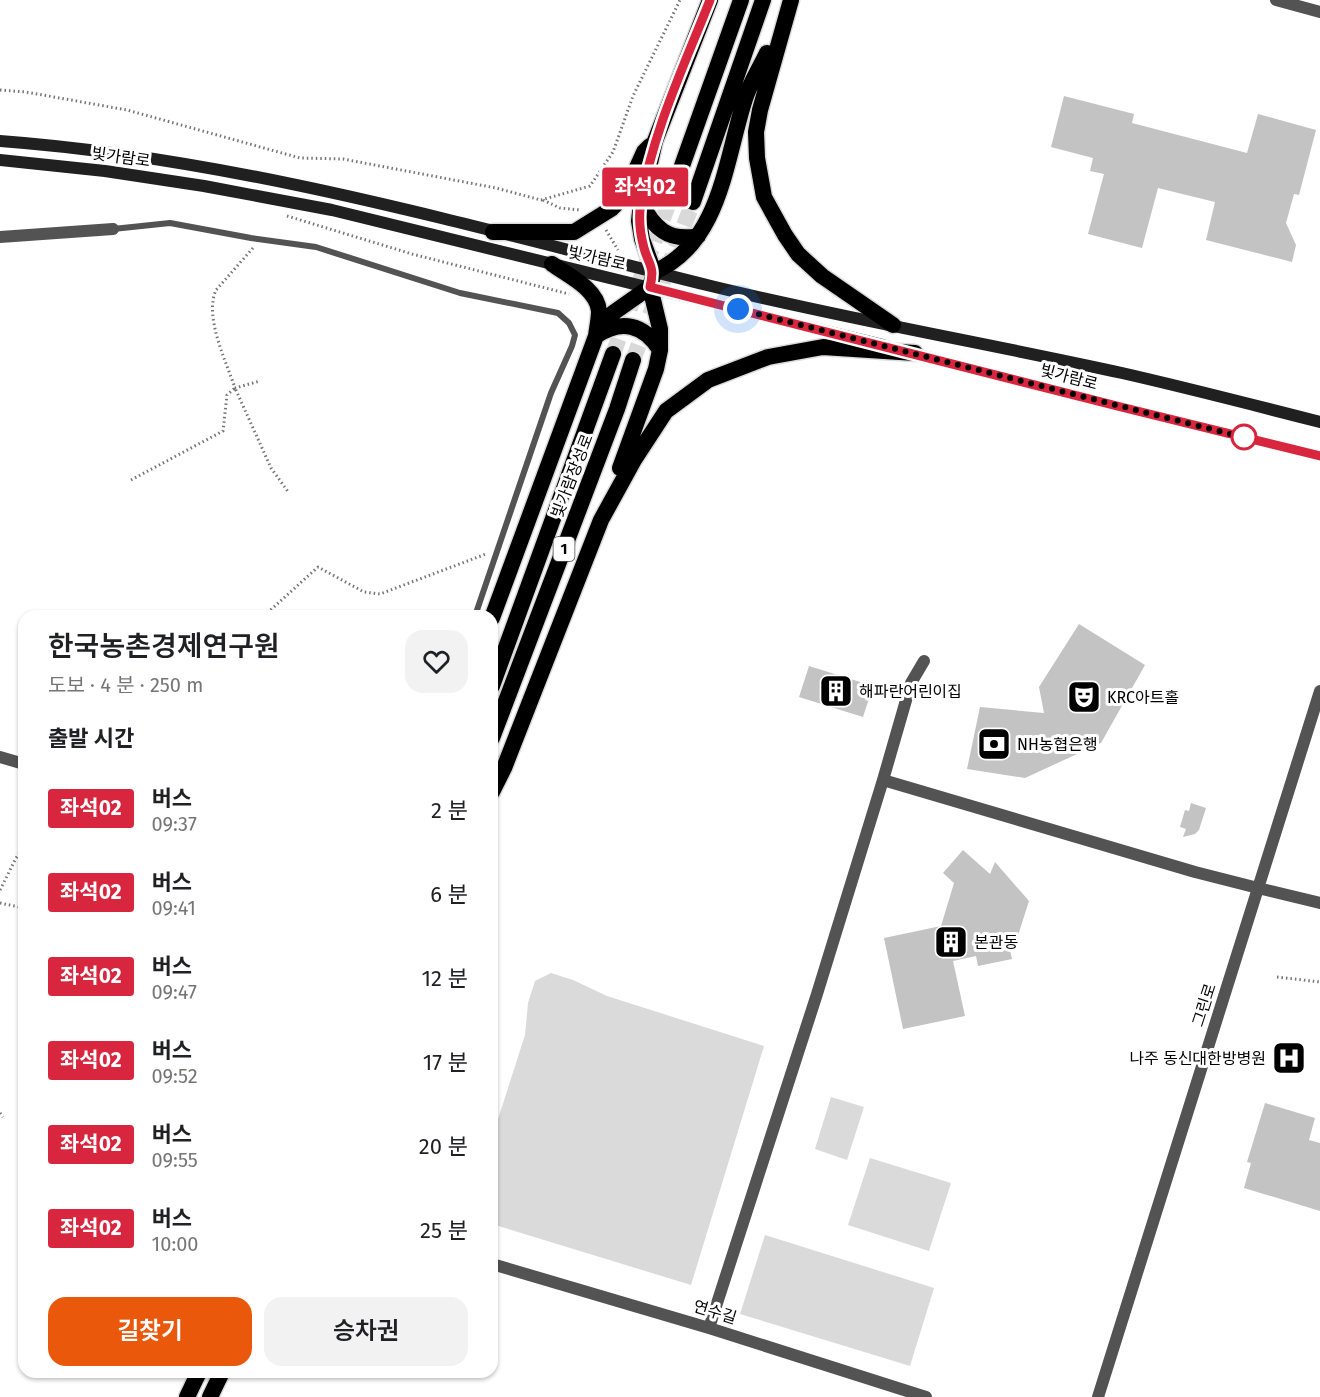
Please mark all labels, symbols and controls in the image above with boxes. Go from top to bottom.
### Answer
street label: 빛가람로 [91,143,152,171]
line badge: 좌석02 [603,168,687,207]
text: 좌석02 [614,174,676,200]
street label: 빛가람로 [566,242,628,274]
your location [723,294,753,324]
street label: 빛가람로 [1038,360,1100,394]
unlabelled marker [1231,424,1257,450]
street label: 빛가람장성로 [547,431,597,521]
road number: 1 [554,537,574,561]
text: 한국농촌경제연구원 [48,630,280,663]
button: heart [405,630,468,693]
text: 도보 · 4 분 · 250 m [48,673,203,697]
building icon: 해파란어린이집 [818,673,854,709]
theatre icon: KRC아트홀 [1066,679,1102,715]
place label: 해파란어린이집 [859,682,962,701]
place label: KRC아트홀 [1107,688,1179,707]
text: 출발 시간 [48,725,134,752]
bank icon: NH농협은행 [976,726,1012,762]
place label: NH농협은행 [1017,735,1098,754]
text: 버스 [152,785,192,812]
text: 좌석02 [60,795,122,821]
text: 2 분 [431,797,468,824]
text: 09:37 [152,812,197,836]
text: 버스 [152,869,192,896]
text: 좌석02 [60,879,122,905]
text: 6 분 [430,881,468,908]
text: 09:41 [152,896,196,920]
building icon: 본관동 [933,924,969,960]
place label: 본관동 [974,933,1018,952]
text: 버스 [152,953,192,980]
text: 좌석02 [60,963,122,989]
text: 12 분 [422,965,468,992]
text: 09:47 [152,980,197,1004]
street label: 그린로 [1188,981,1220,1029]
text: 버스 [152,1037,192,1064]
hospital icon: 나주 동신대한방병원 [1271,1040,1307,1076]
text: 좌석02 [60,1047,122,1073]
text: 17 분 [423,1049,468,1076]
place label: 나주 동신대한방병원 [1129,1049,1266,1068]
text: 09:52 [152,1064,198,1088]
text: 버스 [152,1121,192,1148]
text: 좌석02 [60,1131,122,1157]
text: 20 분 [419,1133,468,1160]
text: 09:55 [152,1148,198,1172]
text: 버스 [152,1205,192,1232]
text: 좌석02 [60,1215,122,1241]
text: 25 분 [420,1217,468,1244]
text: 10:00 [152,1232,199,1256]
street label: 연수길 [691,1296,739,1328]
button: 길찾기 [48,1297,252,1366]
button: 승차권 [264,1297,468,1366]

